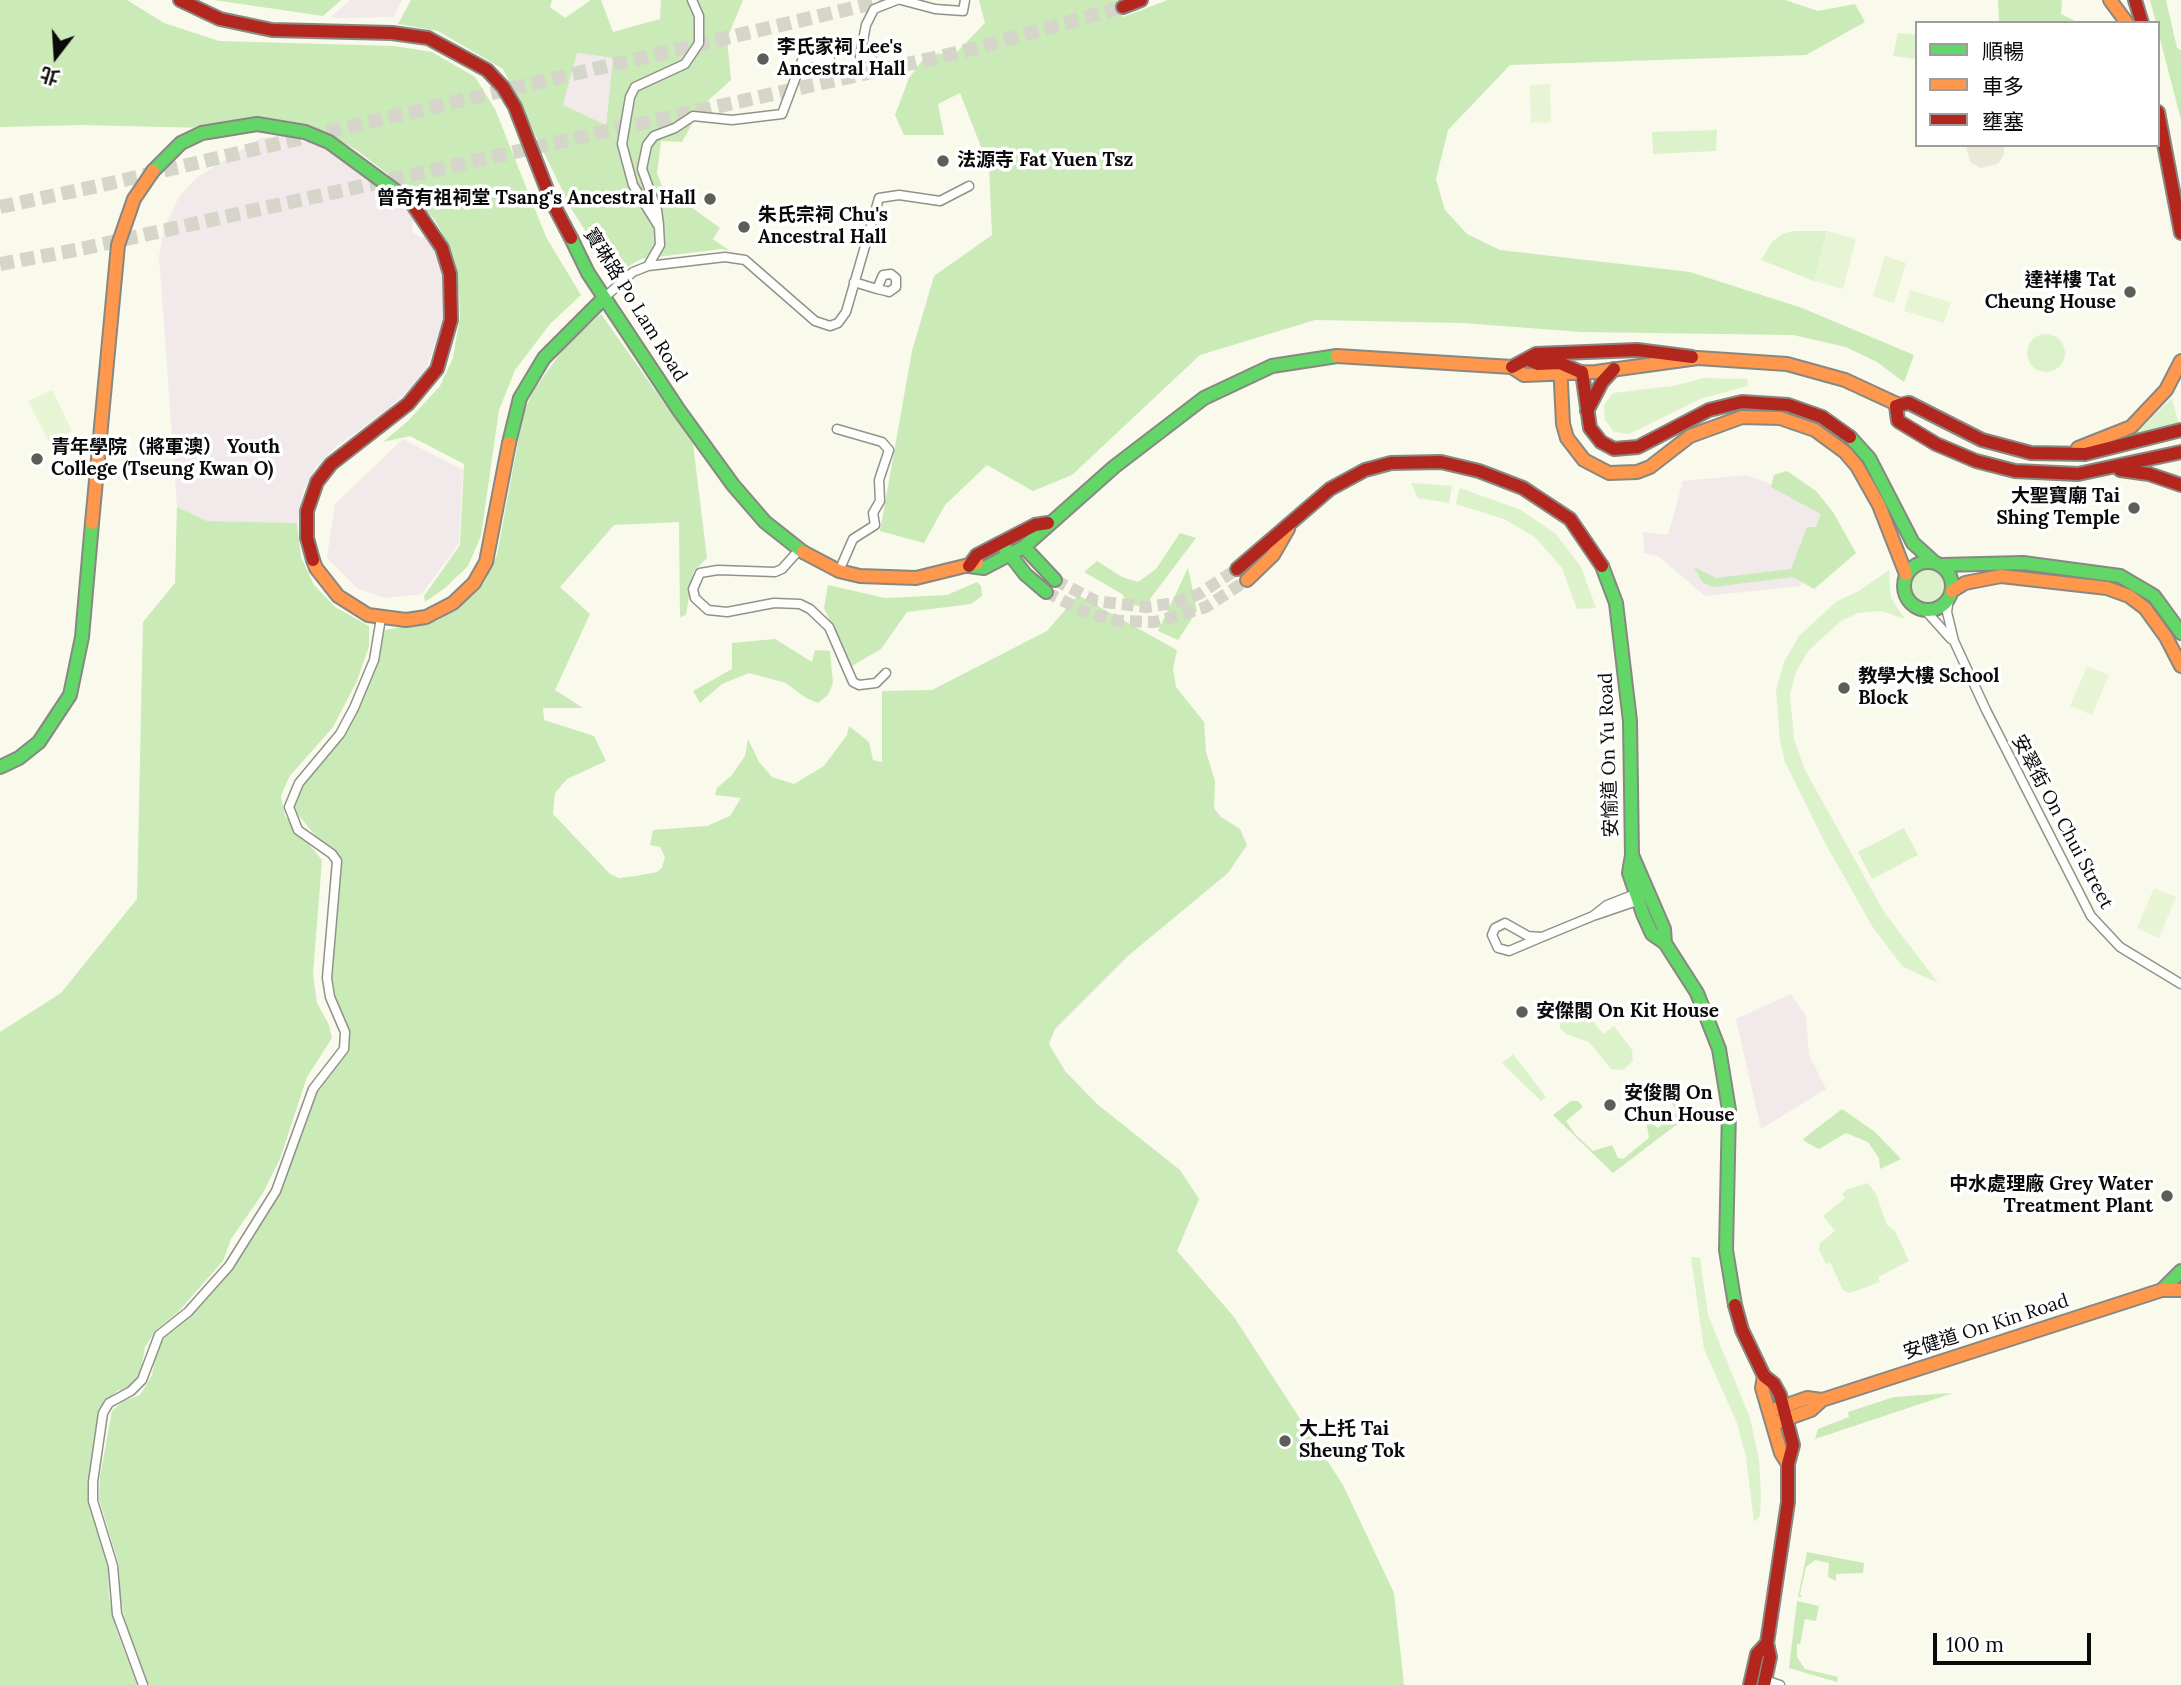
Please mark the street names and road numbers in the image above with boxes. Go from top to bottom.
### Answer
street label: 寶琳路 Po Lam Road [579,224,691,386]
street label: 安愉道 On Yu Road [1595,672,1623,838]
street label: 安翠街 On Chui Street [2006,731,2118,913]
street label: 安健道 On Kin Road [1900,1289,2072,1365]

